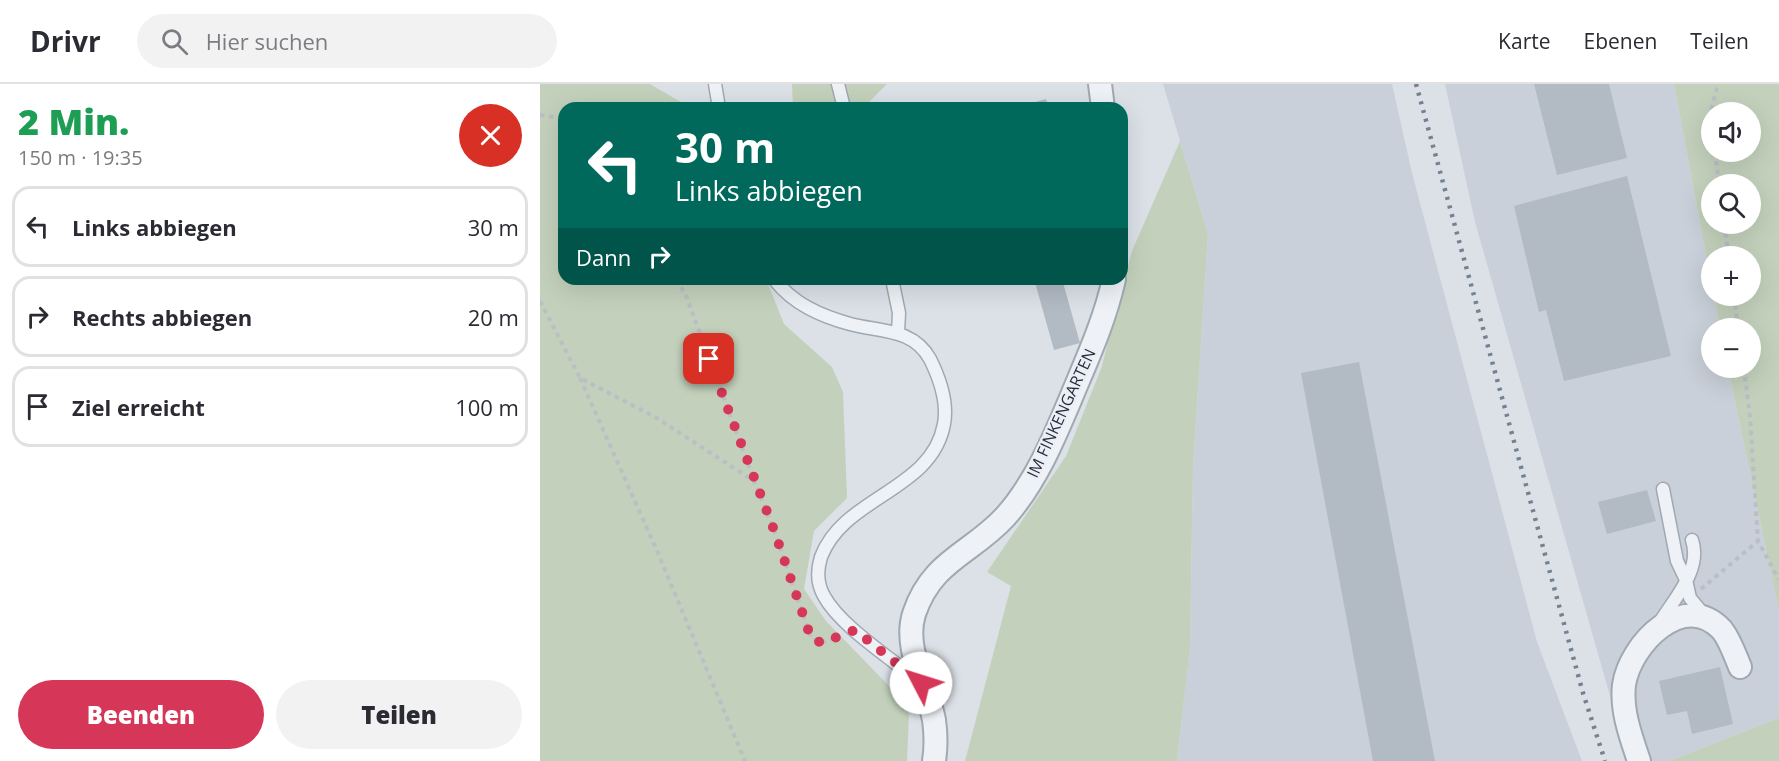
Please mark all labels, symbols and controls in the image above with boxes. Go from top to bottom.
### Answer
search box [137,14,557,68]
text: Drivr [30,22,101,60]
icon: search [158,25,191,58]
text: Hier suchen [206,26,328,56]
text: Karte [1498,27,1551,55]
text: Ebenen [1584,27,1657,55]
text: Teilen [1690,27,1749,55]
text: 2 Min. [18,97,129,146]
map controls [1701,102,1761,378]
button: sound [1701,102,1761,162]
button: close [459,104,522,167]
text: 30 m [675,118,775,175]
icon: left [576,126,654,204]
text: 150 m · 19:35 [18,144,143,171]
text: Links abbiegen [675,172,863,209]
button: search [1701,174,1761,234]
icon: left [21,210,54,243]
text: Links abbiegen [72,212,237,242]
text: 30 m [468,212,519,242]
icon: right [643,240,676,273]
text: Dann [576,242,631,272]
button: + [1701,246,1761,306]
icon: right [21,300,54,333]
text: Rechts abbiegen [72,302,252,332]
text: 20 m [468,302,519,332]
button: − [1701,318,1761,378]
pin [683,333,734,384]
icon: arrive [692,342,725,375]
street label: IM FINKENGARTEN [1021,345,1101,481]
icon: arrive [21,390,54,423]
text: Ziel erreicht [72,392,205,422]
text: 100 m [455,392,519,422]
position arrow [889,651,953,715]
button: Beenden [18,680,264,749]
button: Teilen [276,680,522,749]

